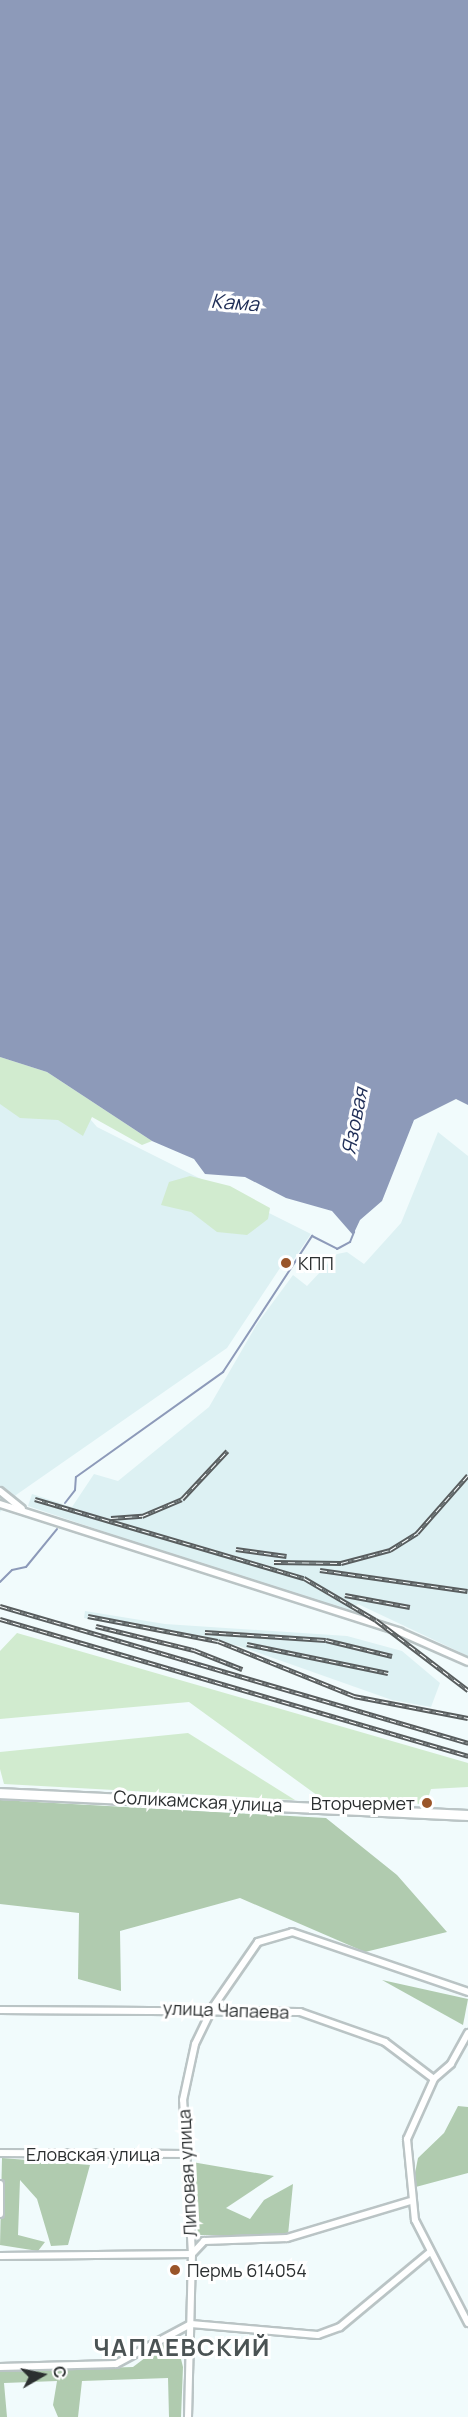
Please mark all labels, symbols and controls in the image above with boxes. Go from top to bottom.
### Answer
water label: Кама [210,288,260,316]
water label: Язовая [336,1086,372,1156]
place label: КПП [298,1252,334,1274]
marker: КПП [279,1256,293,1270]
street label: Соликамская улица [113,1786,283,1816]
place label: Вторчермет [311,1792,415,1814]
marker: Вторчермет [420,1796,434,1810]
street label: улица Чапаева [162,1997,290,2023]
street label: Липовая улица [173,2109,201,2237]
street label: Еловская улица [26,2143,160,2165]
place label: Пермь 614054 [187,2259,307,2281]
marker: Пермь 614054 [168,2263,182,2277]
district label: ЧАПАЕВСКИЙ [93,2333,271,2361]
north arrow [12,2345,72,2405]
text: С [48,2365,72,2380]

